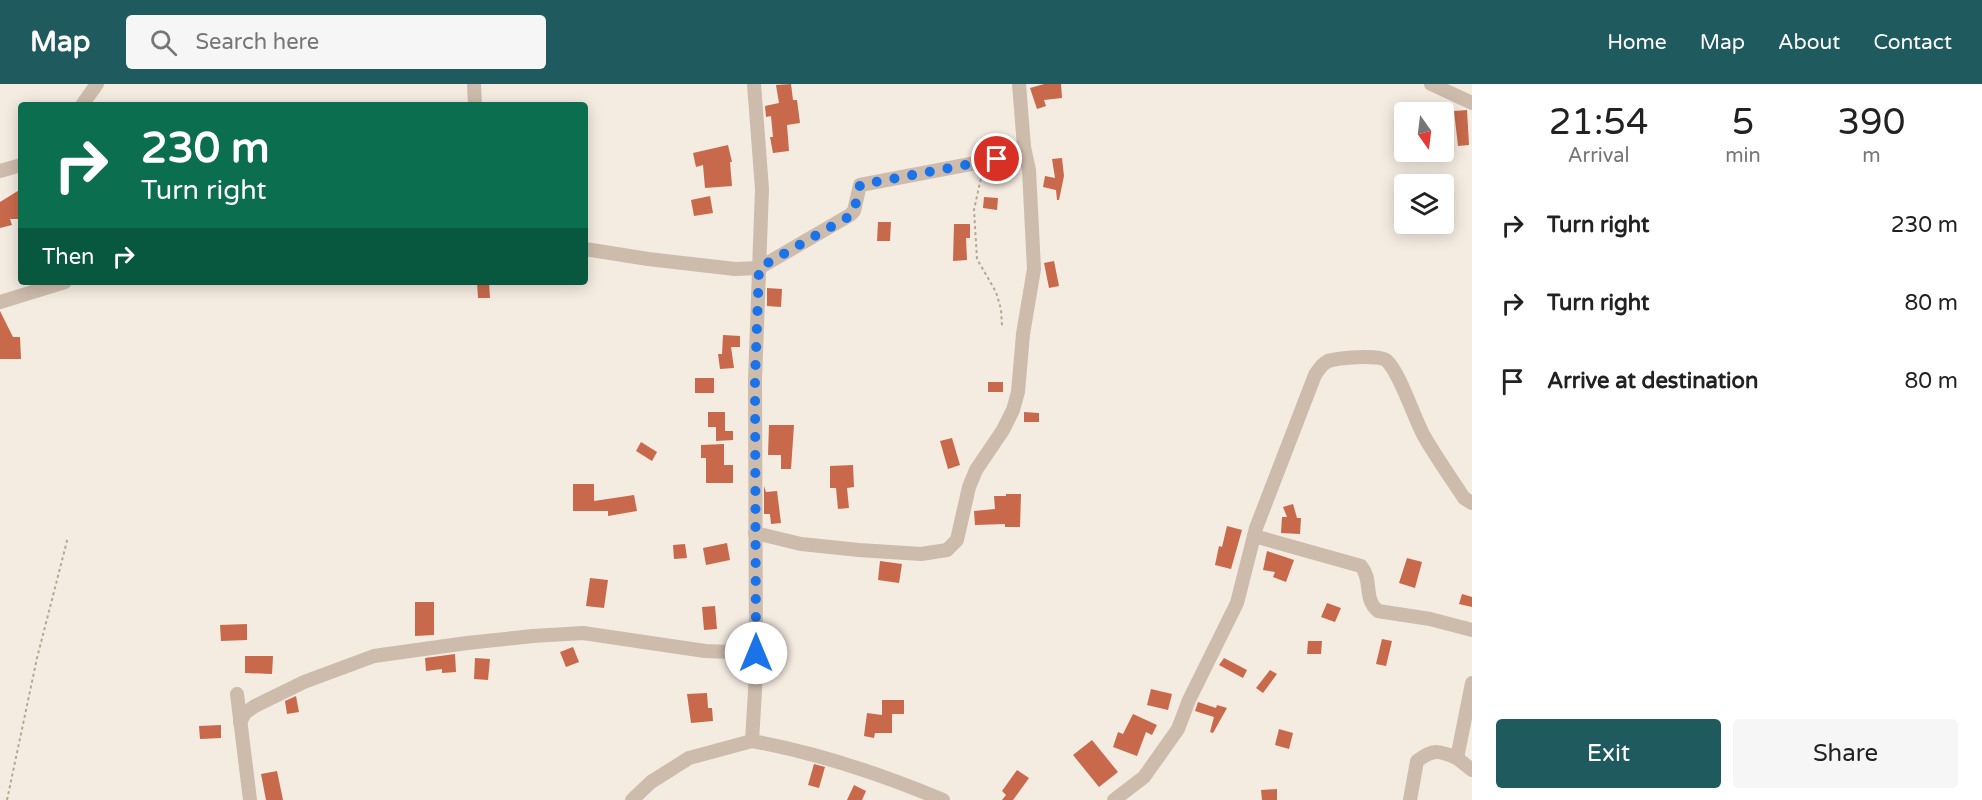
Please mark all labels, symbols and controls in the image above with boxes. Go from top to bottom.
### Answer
search box [126,15,546,69]
text: Map [30,25,90,59]
icon: search [147,26,180,59]
text: Search here [195,29,319,55]
text: Home [1607,30,1667,55]
text: Map [1700,30,1745,55]
text: About [1778,30,1840,55]
text: Contact [1873,30,1952,55]
text: 21:54 [1549,101,1649,144]
text: 5 [1732,101,1754,144]
text: 390 [1837,101,1905,144]
north arrow [1394,102,1454,162]
map controls [1394,102,1454,234]
text: 230 m [141,123,270,174]
icon: right [42,126,120,204]
pin [971,133,1022,184]
icon: arrive [980,142,1013,175]
text: Arrival [1568,144,1630,168]
text: min [1725,144,1761,168]
text: m [1862,144,1881,168]
text: Turn right [141,174,267,207]
button: layers [1394,174,1454,234]
icon: right [1496,209,1529,242]
text: Turn right [1547,212,1649,238]
text: 230 m [1891,212,1958,238]
icon: right [107,240,140,273]
text: Then [42,244,95,270]
icon: right [1496,287,1529,320]
text: Turn right [1547,290,1649,316]
text: 80 m [1904,290,1958,316]
icon: arrive [1496,365,1529,398]
text: Arrive at destination [1547,368,1758,394]
text: 80 m [1904,368,1958,394]
position arrow [724,621,788,685]
button: Exit [1496,719,1721,788]
button: Share [1733,719,1958,788]

